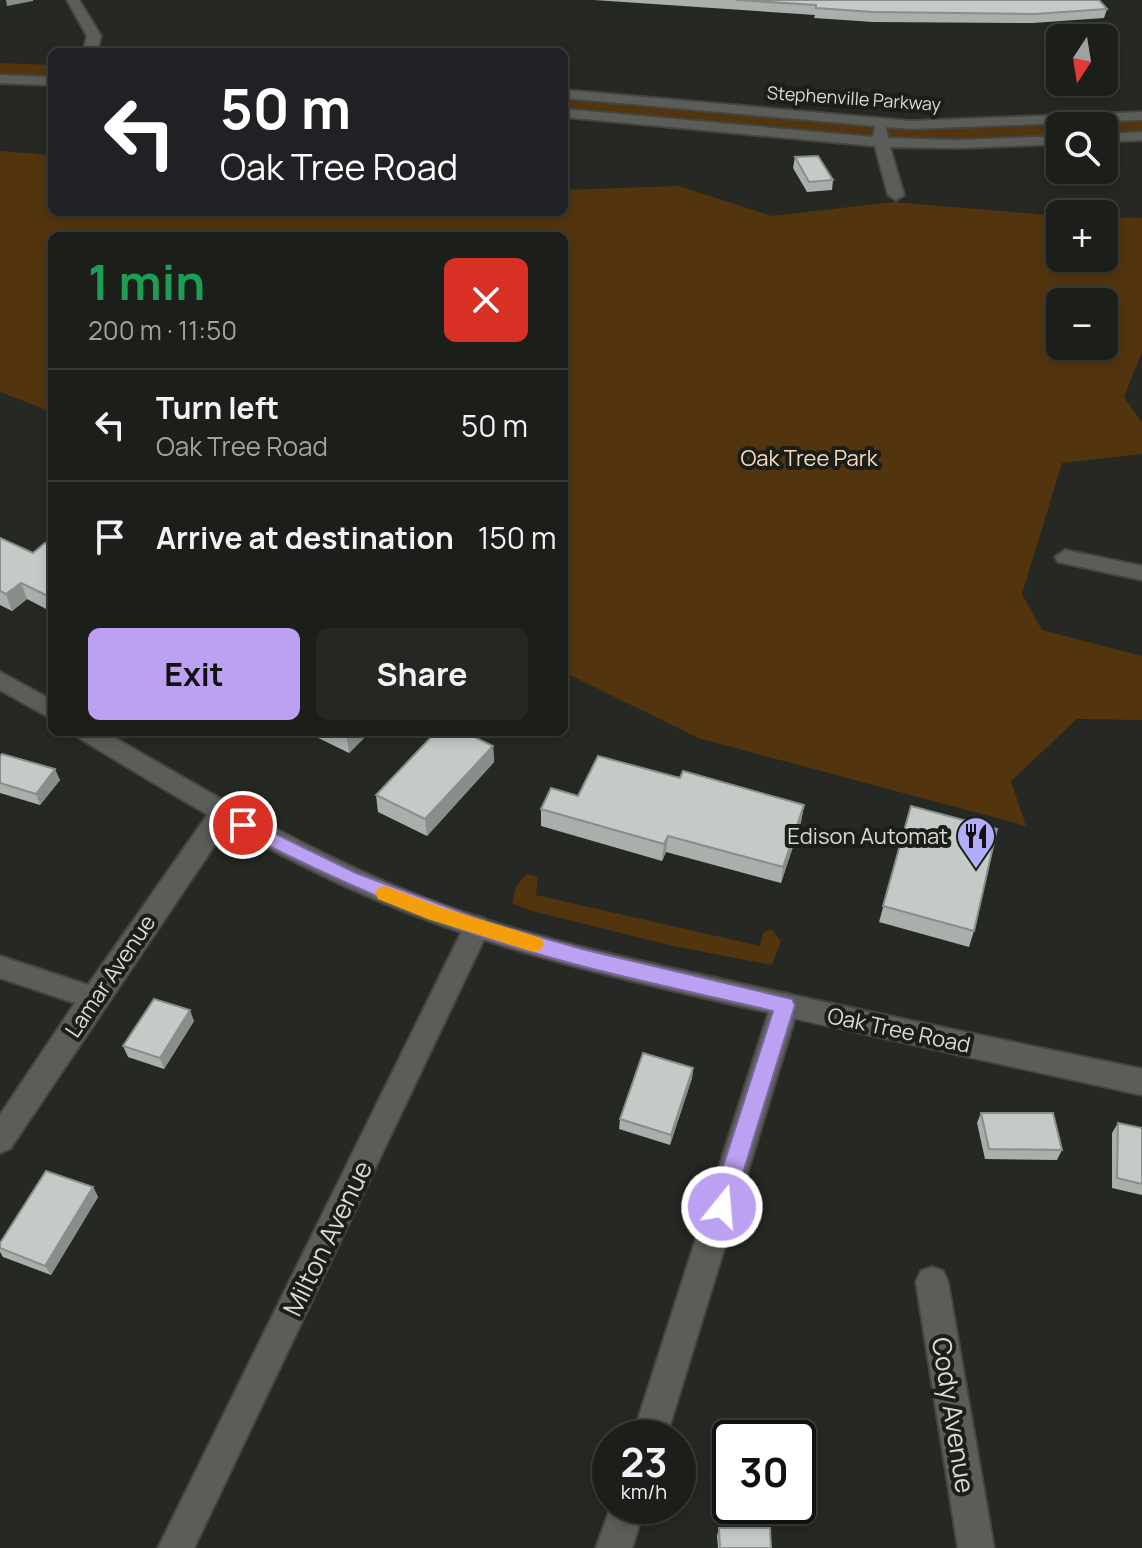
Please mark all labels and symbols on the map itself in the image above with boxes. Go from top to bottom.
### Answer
north arrow [1046,24,1118,96]
street label: Stephenville Parkway [766,80,942,116]
park label: Oak Tree Park [740,443,879,473]
pin [209,791,277,859]
restaurant icon: Edison Automat [955,815,997,870]
place label: Edison Automat [787,821,948,851]
street label: Lamar Avenue [58,909,162,1043]
street label: Oak Tree Road [825,1000,973,1060]
street label: Milton Avenue [274,1154,380,1322]
position arrow [680,1165,764,1249]
street label: Cody Avenue [924,1334,984,1496]
speed limit sign: 30 [712,1420,816,1524]

